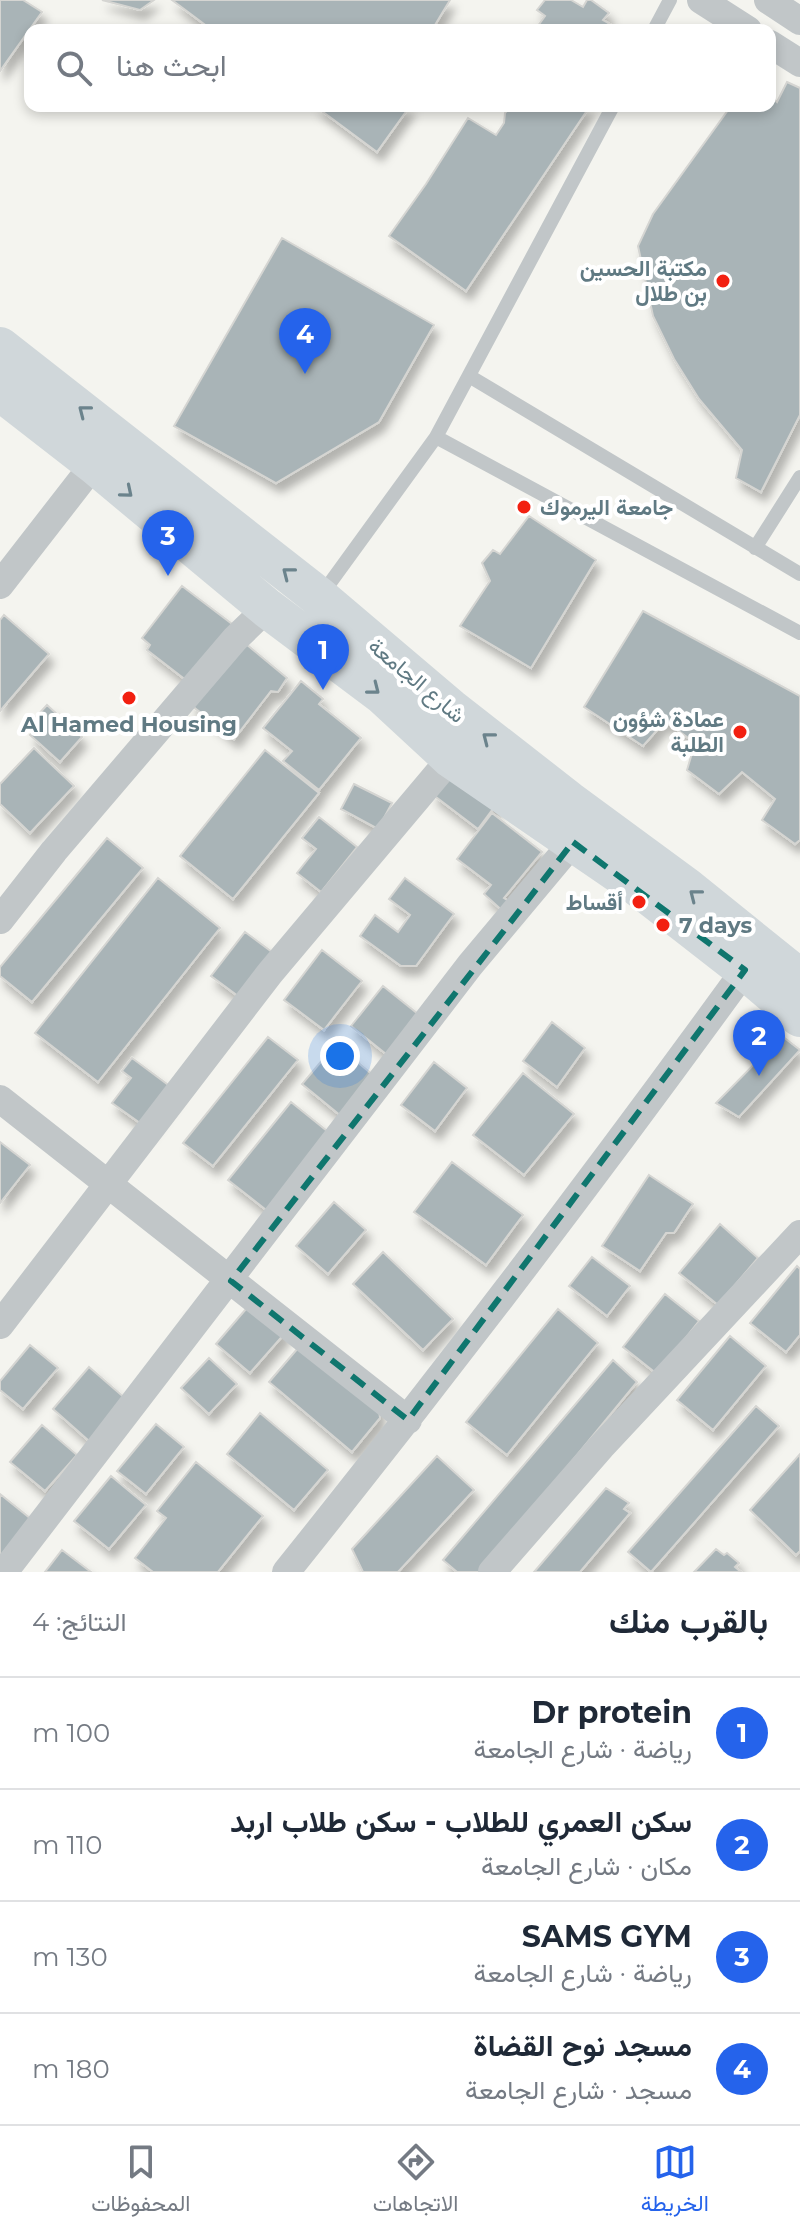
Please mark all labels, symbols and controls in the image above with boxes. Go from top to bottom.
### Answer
search box [24,24,776,112]
icon: search [52,46,96,90]
text: ابحث هنا [116,47,227,84]
place label: مكتبة الحسين بن طلال [580,255,707,307]
marker: مكتبة الحسين بن طلال [714,272,732,290]
pin: 4 [279,308,331,374]
one-way arrow [78,407,93,421]
one-way arrow [117,482,132,496]
place label: جامعة اليرموك [540,494,673,521]
marker: جامعة اليرموك [515,498,533,516]
pin: 3 [142,510,194,576]
one-way arrow [282,568,297,582]
pin: 1 [297,624,349,690]
street label: شارع الجامعة [362,632,471,729]
one-way arrow [365,679,379,693]
marker: Al Hamed Housing [120,689,138,707]
place label: عمادة شؤون الطلبة [613,706,724,758]
place label: Al Hamed Housing [20,711,237,738]
marker: عمادة شؤون الطلبة [731,723,749,741]
one-way arrow [482,733,497,747]
place label: أقساط [566,889,623,916]
one-way arrow [690,890,704,905]
marker: أقساط [630,893,648,911]
place label: 7 days [679,912,752,939]
marker: 7 days [654,916,672,934]
pin: 2 [733,1010,785,1076]
your location [320,1036,360,1076]
text: بالقرب منك [609,1600,768,1642]
text: النتائج: 4 [32,1606,126,1638]
text: Dr protein [532,1694,692,1731]
text: 100 m [32,1717,110,1749]
text: 1 [737,1717,747,1749]
text: رياضة · شارع الجامعة [473,1733,692,1765]
text: سكن العمري للطلاب - سكن طلاب اربد [230,1803,692,1840]
text: 110 m [32,1829,102,1861]
text: 2 [734,1829,750,1861]
text: مكان · شارع الجامعة [481,1850,692,1882]
text: SAMS GYM [522,1918,692,1955]
text: 130 m [32,1941,108,1973]
text: 3 [734,1941,750,1973]
text: رياضة · شارع الجامعة [473,1957,692,1989]
text: مسجد نوح القضاة [473,2027,692,2064]
text: 180 m [32,2053,110,2085]
text: 4 [733,2053,751,2085]
text: مسجد · شارع الجامعة [465,2074,692,2106]
tab: المحفوظات [91,2140,190,2223]
tab: الاتجاهات [373,2140,458,2223]
tab: الخريطة [641,2140,709,2223]

